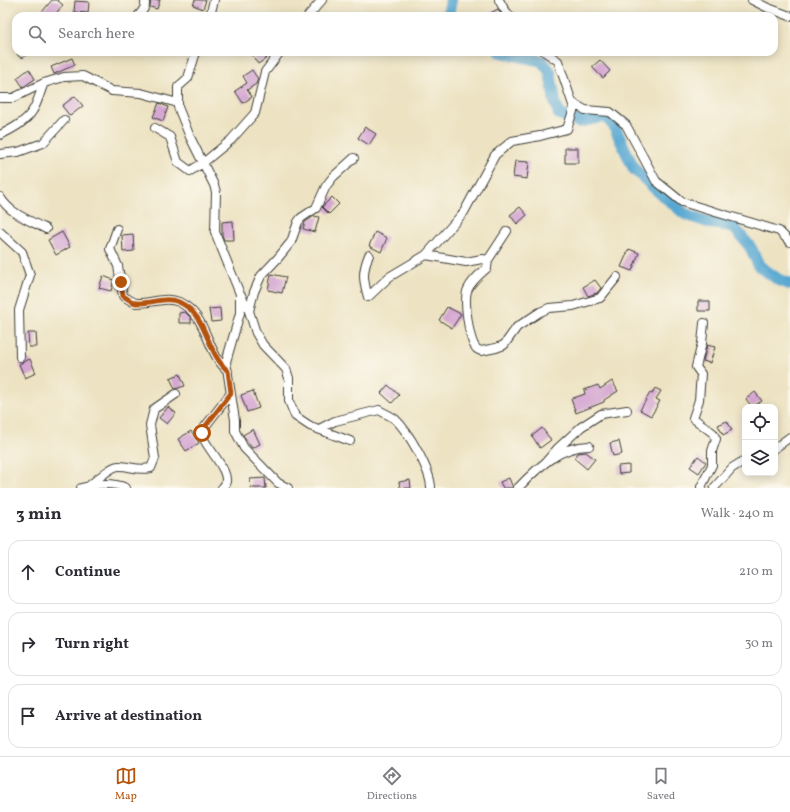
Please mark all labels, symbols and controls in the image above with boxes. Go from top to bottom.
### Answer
search box [12,12,778,56]
icon: search [26,23,48,45]
text: Search here [58,24,135,45]
route end [112,273,130,291]
map controls [742,404,778,476]
button: locate [742,404,778,440]
route start [193,424,211,442]
button: layers [742,440,778,476]
text: 3 min [16,503,62,526]
text: Walk · 240 m [701,505,774,523]
icon: ahead [17,561,39,583]
text: Continue [55,562,120,583]
text: 210 m [739,563,773,581]
icon: right [17,633,39,655]
text: Turn right [55,634,129,655]
text: 30 m [745,635,773,653]
icon: arrive [17,705,39,727]
text: Arrive at destination [55,706,202,727]
tab: Map [115,765,137,804]
tab: Directions [367,765,417,804]
tab: Saved [647,765,675,804]

